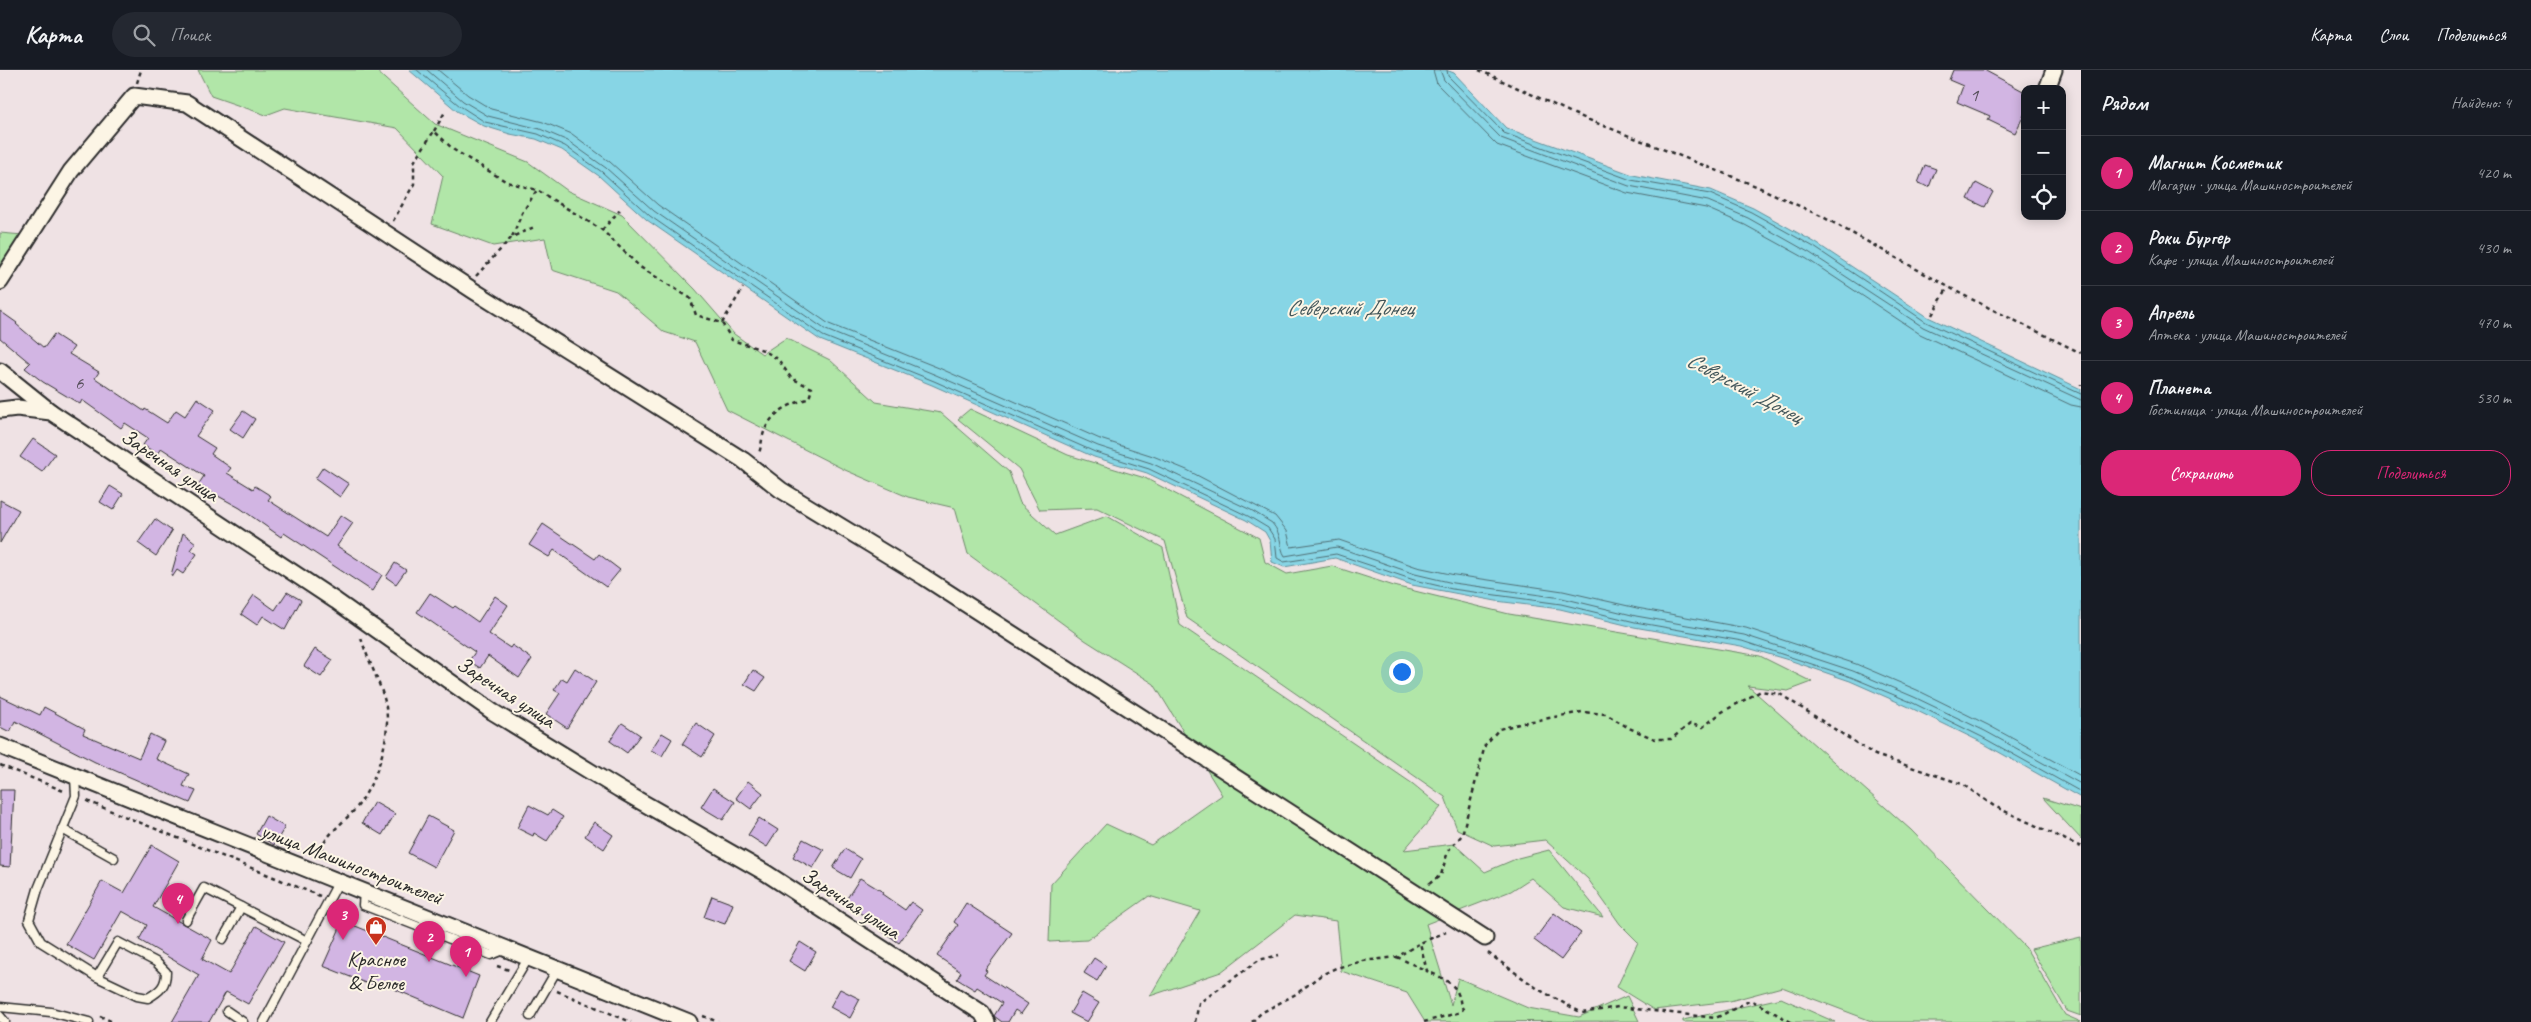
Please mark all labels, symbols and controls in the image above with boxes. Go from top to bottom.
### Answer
search box [112,12,462,57]
text: Карта [25,20,82,50]
icon: search [130,21,158,49]
text: Поиск [170,23,210,47]
text: Карта [2310,24,2351,46]
text: Слои [2379,24,2408,46]
text: Поделиться [2436,24,2506,46]
house number: 1 [1970,83,1980,107]
map controls [2021,85,2066,220]
button: + [2021,85,2066,130]
text: Рядом [2101,90,2148,116]
text: Найдено: 4 [2451,93,2511,113]
button: − [2021,130,2066,175]
text: Магнит Косметик [2148,151,2281,175]
text: 1 [2113,163,2121,183]
text: 420 m [2477,163,2511,183]
button: locate [2021,175,2066,220]
text: Магазин · улица Машиностроителей [2148,175,2352,195]
text: Роки Бургер [2148,226,2229,250]
text: 2 [2113,238,2121,258]
text: 430 m [2477,238,2511,258]
text: Кафе · улица Машиностроителей [2148,250,2333,270]
water label: Северский Донец [1287,294,1416,322]
text: Апрель [2148,301,2194,325]
text: 3 [2113,313,2121,333]
text: 470 m [2477,313,2511,333]
text: Аптека · улица Машиностроителей [2148,325,2347,345]
water label: Северский Донец [1682,346,1809,431]
house number: 6 [75,371,85,395]
text: Планета [2148,376,2210,400]
text: 4 [2113,388,2121,408]
text: 530 m [2477,388,2511,408]
text: Гостиница · улица Машиностроителей [2148,400,2362,420]
street label: Заречная улица [116,423,225,508]
button: Сохранить [2101,450,2301,496]
button: Поделиться [2311,450,2511,496]
street label: Заречная улица [452,651,562,734]
your location [1389,659,1415,685]
street label: улица Машиностроителей [256,817,448,911]
street label: Заречная улица [797,862,907,945]
pin: 4 [162,883,194,924]
pin: 3 [327,899,359,940]
shop icon: Красное & Белое [364,915,388,946]
pin: 2 [413,921,445,962]
pin: 1 [450,936,482,977]
place label: Красное & Белое [347,946,406,996]

